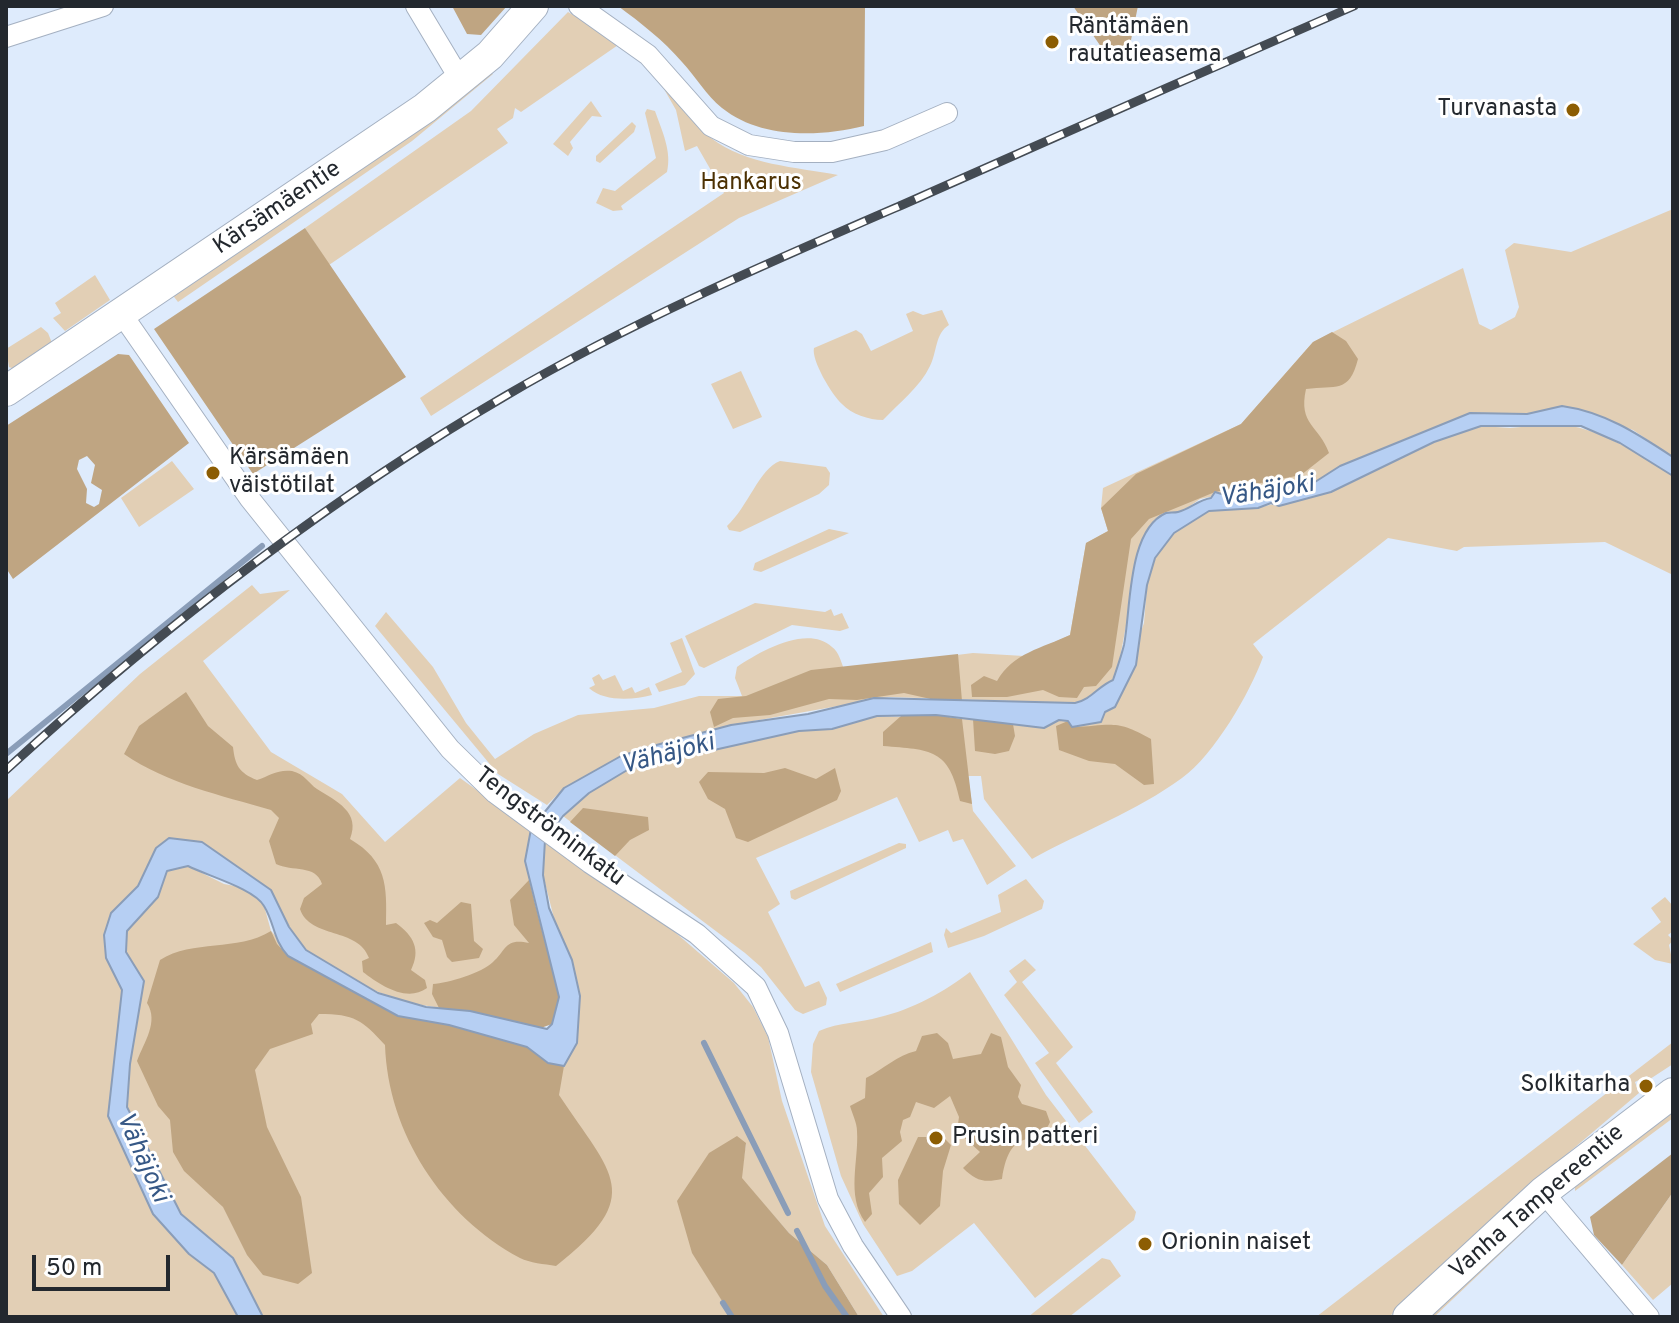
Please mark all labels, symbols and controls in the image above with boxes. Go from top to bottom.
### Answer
place label: Räntämäen rautatieasema [1068,14,1221,70]
marker: Räntämäen rautatieasema [1043,33,1061,51]
place label: Turvanasta [1437,96,1557,124]
marker: Turvanasta [1564,101,1582,119]
street label: Kärsämäentie [209,156,347,262]
park label: Hankarus [700,170,802,198]
place label: Kärsämäen väistötilat [229,445,349,501]
marker: Kärsämäen väistötilat [204,464,222,482]
water label: Vähäjoki [1217,470,1317,516]
water label: Vähäjoki [618,729,718,783]
street label: Tengströminkatu [468,762,630,894]
place label: Solkitarha [1520,1072,1630,1100]
marker: Solkitarha [1637,1077,1655,1095]
water label: Vähäjoki [107,1108,175,1208]
street label: Vanha Tampereentie [1445,1120,1631,1286]
place label: Prusin patteri [952,1124,1098,1152]
marker: Prusin patteri [927,1129,945,1147]
place label: Orionin naiset [1161,1230,1311,1258]
marker: Orionin naiset [1136,1235,1154,1253]
scale bar [36,1239,174,1289]
text: 50 m [46,1254,102,1284]

